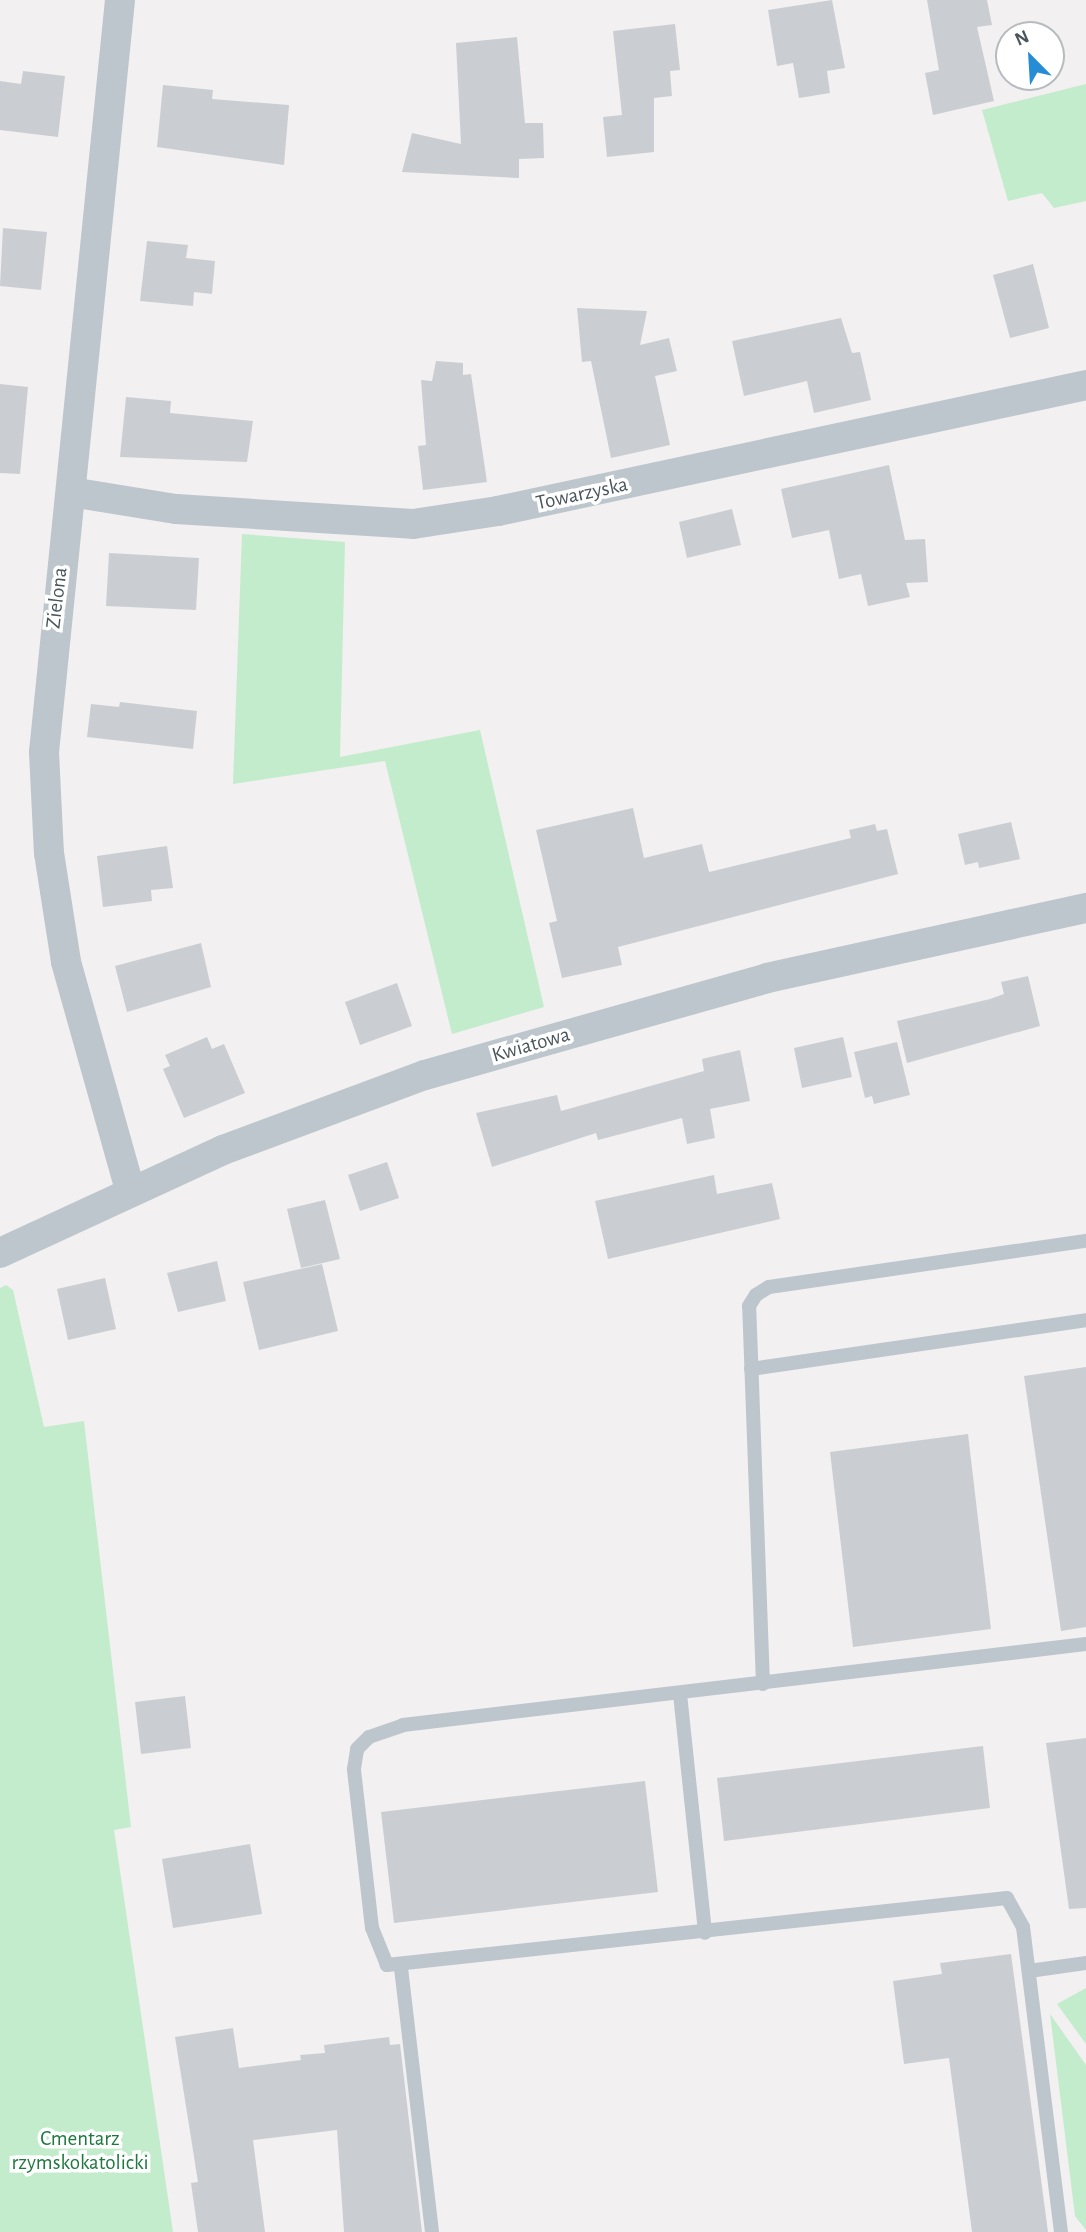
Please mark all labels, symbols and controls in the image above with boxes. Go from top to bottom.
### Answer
north arrow [995,21,1065,91]
text: N [1012,27,1032,50]
street label: Towarzyska [534,472,630,516]
street label: Zielona [41,566,73,630]
street label: Kwiatowa [489,1022,573,1068]
park label: Cmentarz rzymskokatolicki [11,2126,149,2176]

